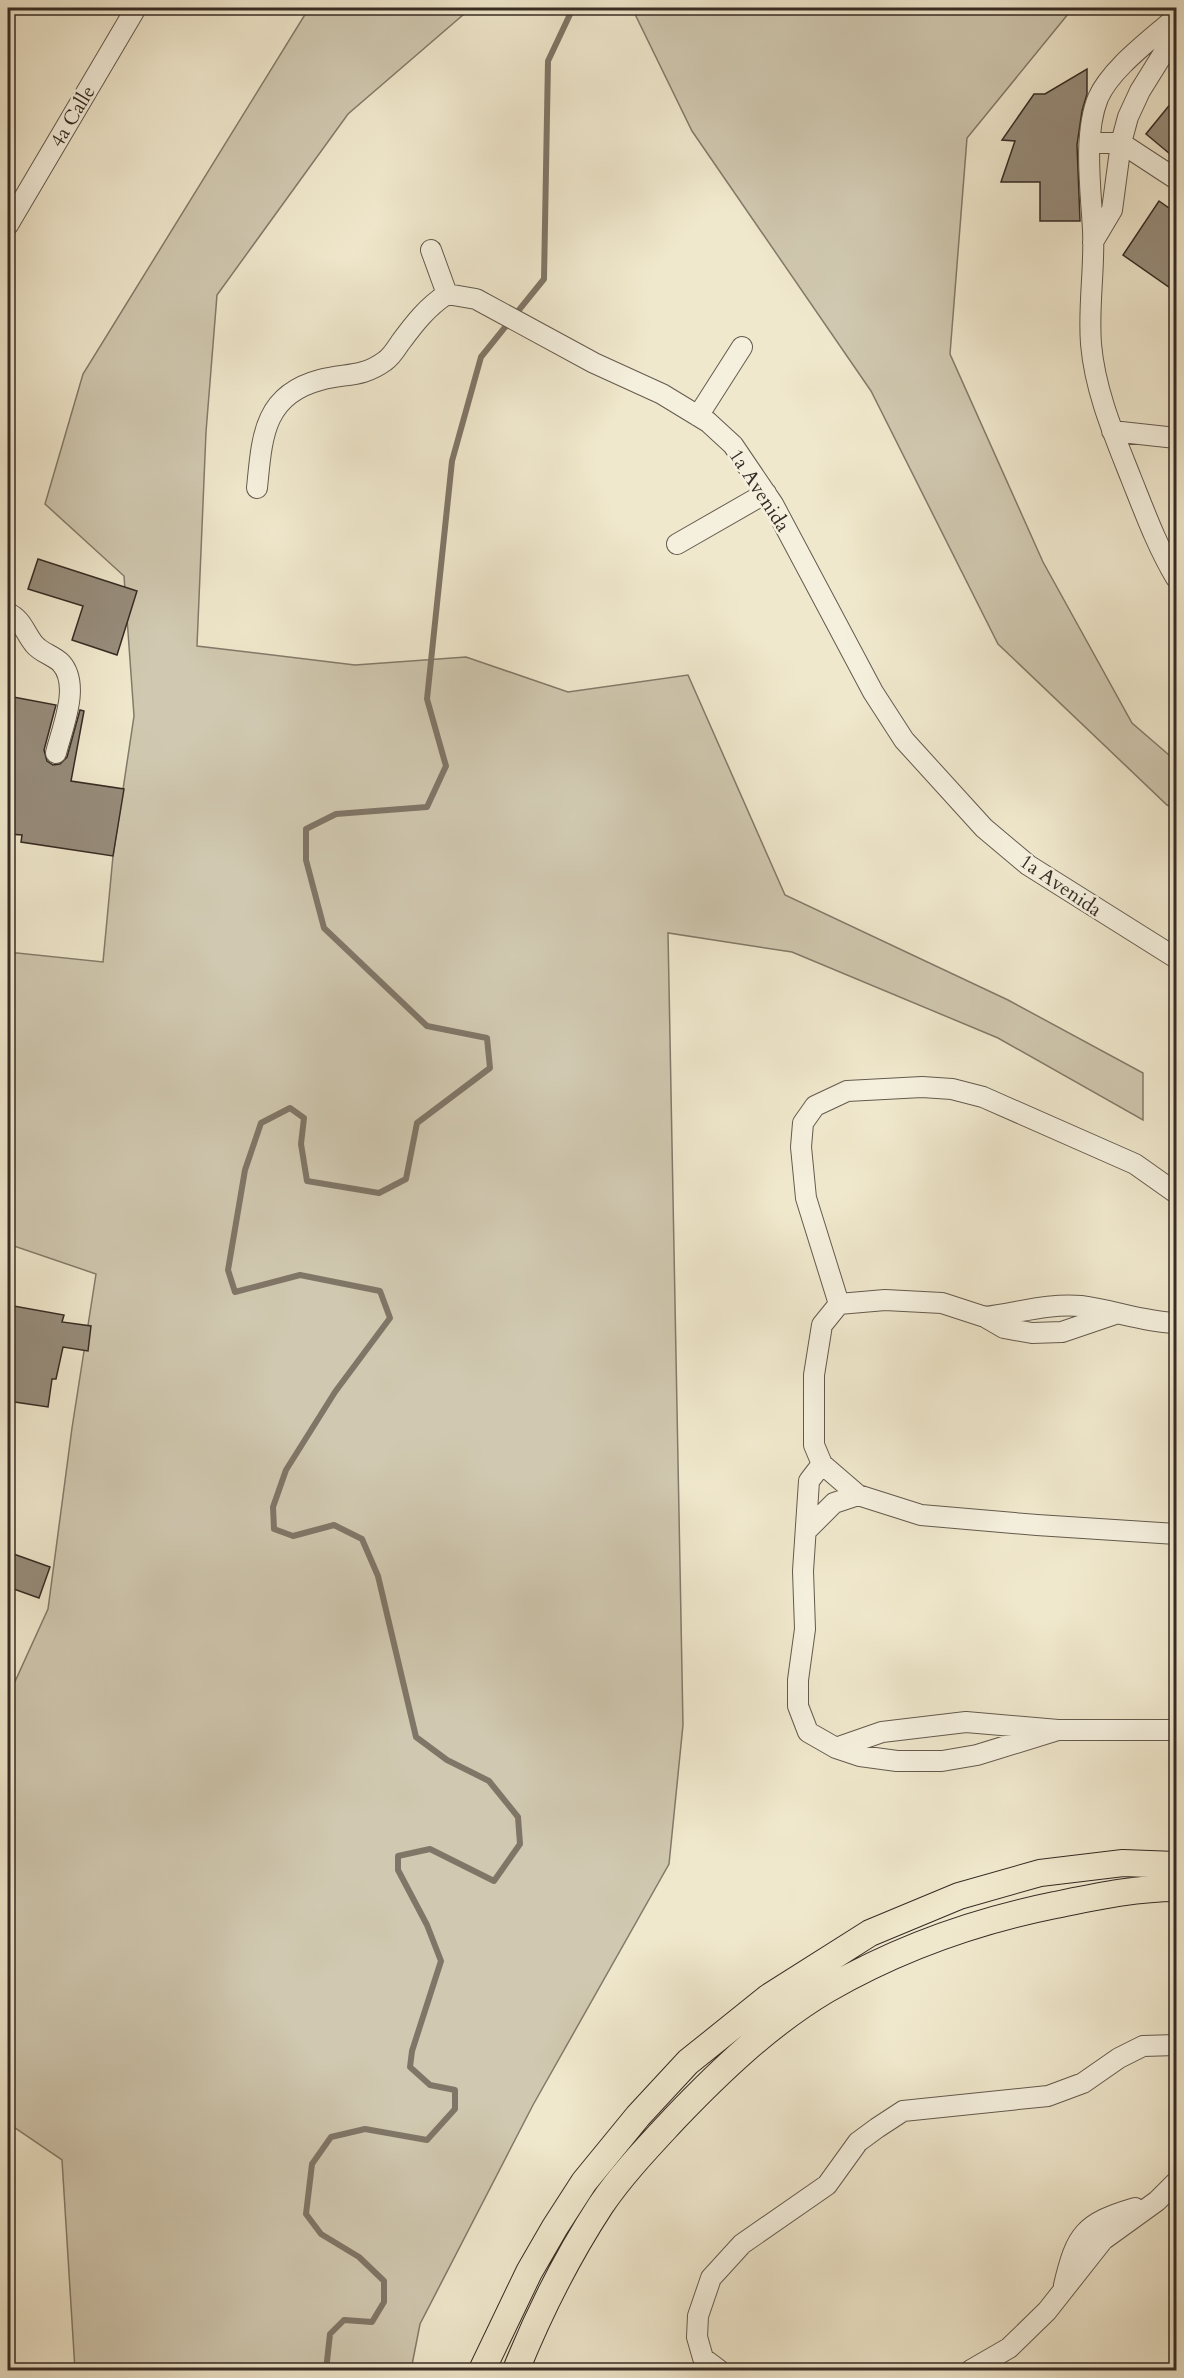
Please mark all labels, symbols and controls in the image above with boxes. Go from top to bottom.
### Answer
street label: 4a Calle [43,80,101,152]
street label: 1a Avenida [723,444,797,537]
street label: 1a Avenida [1014,848,1108,923]

